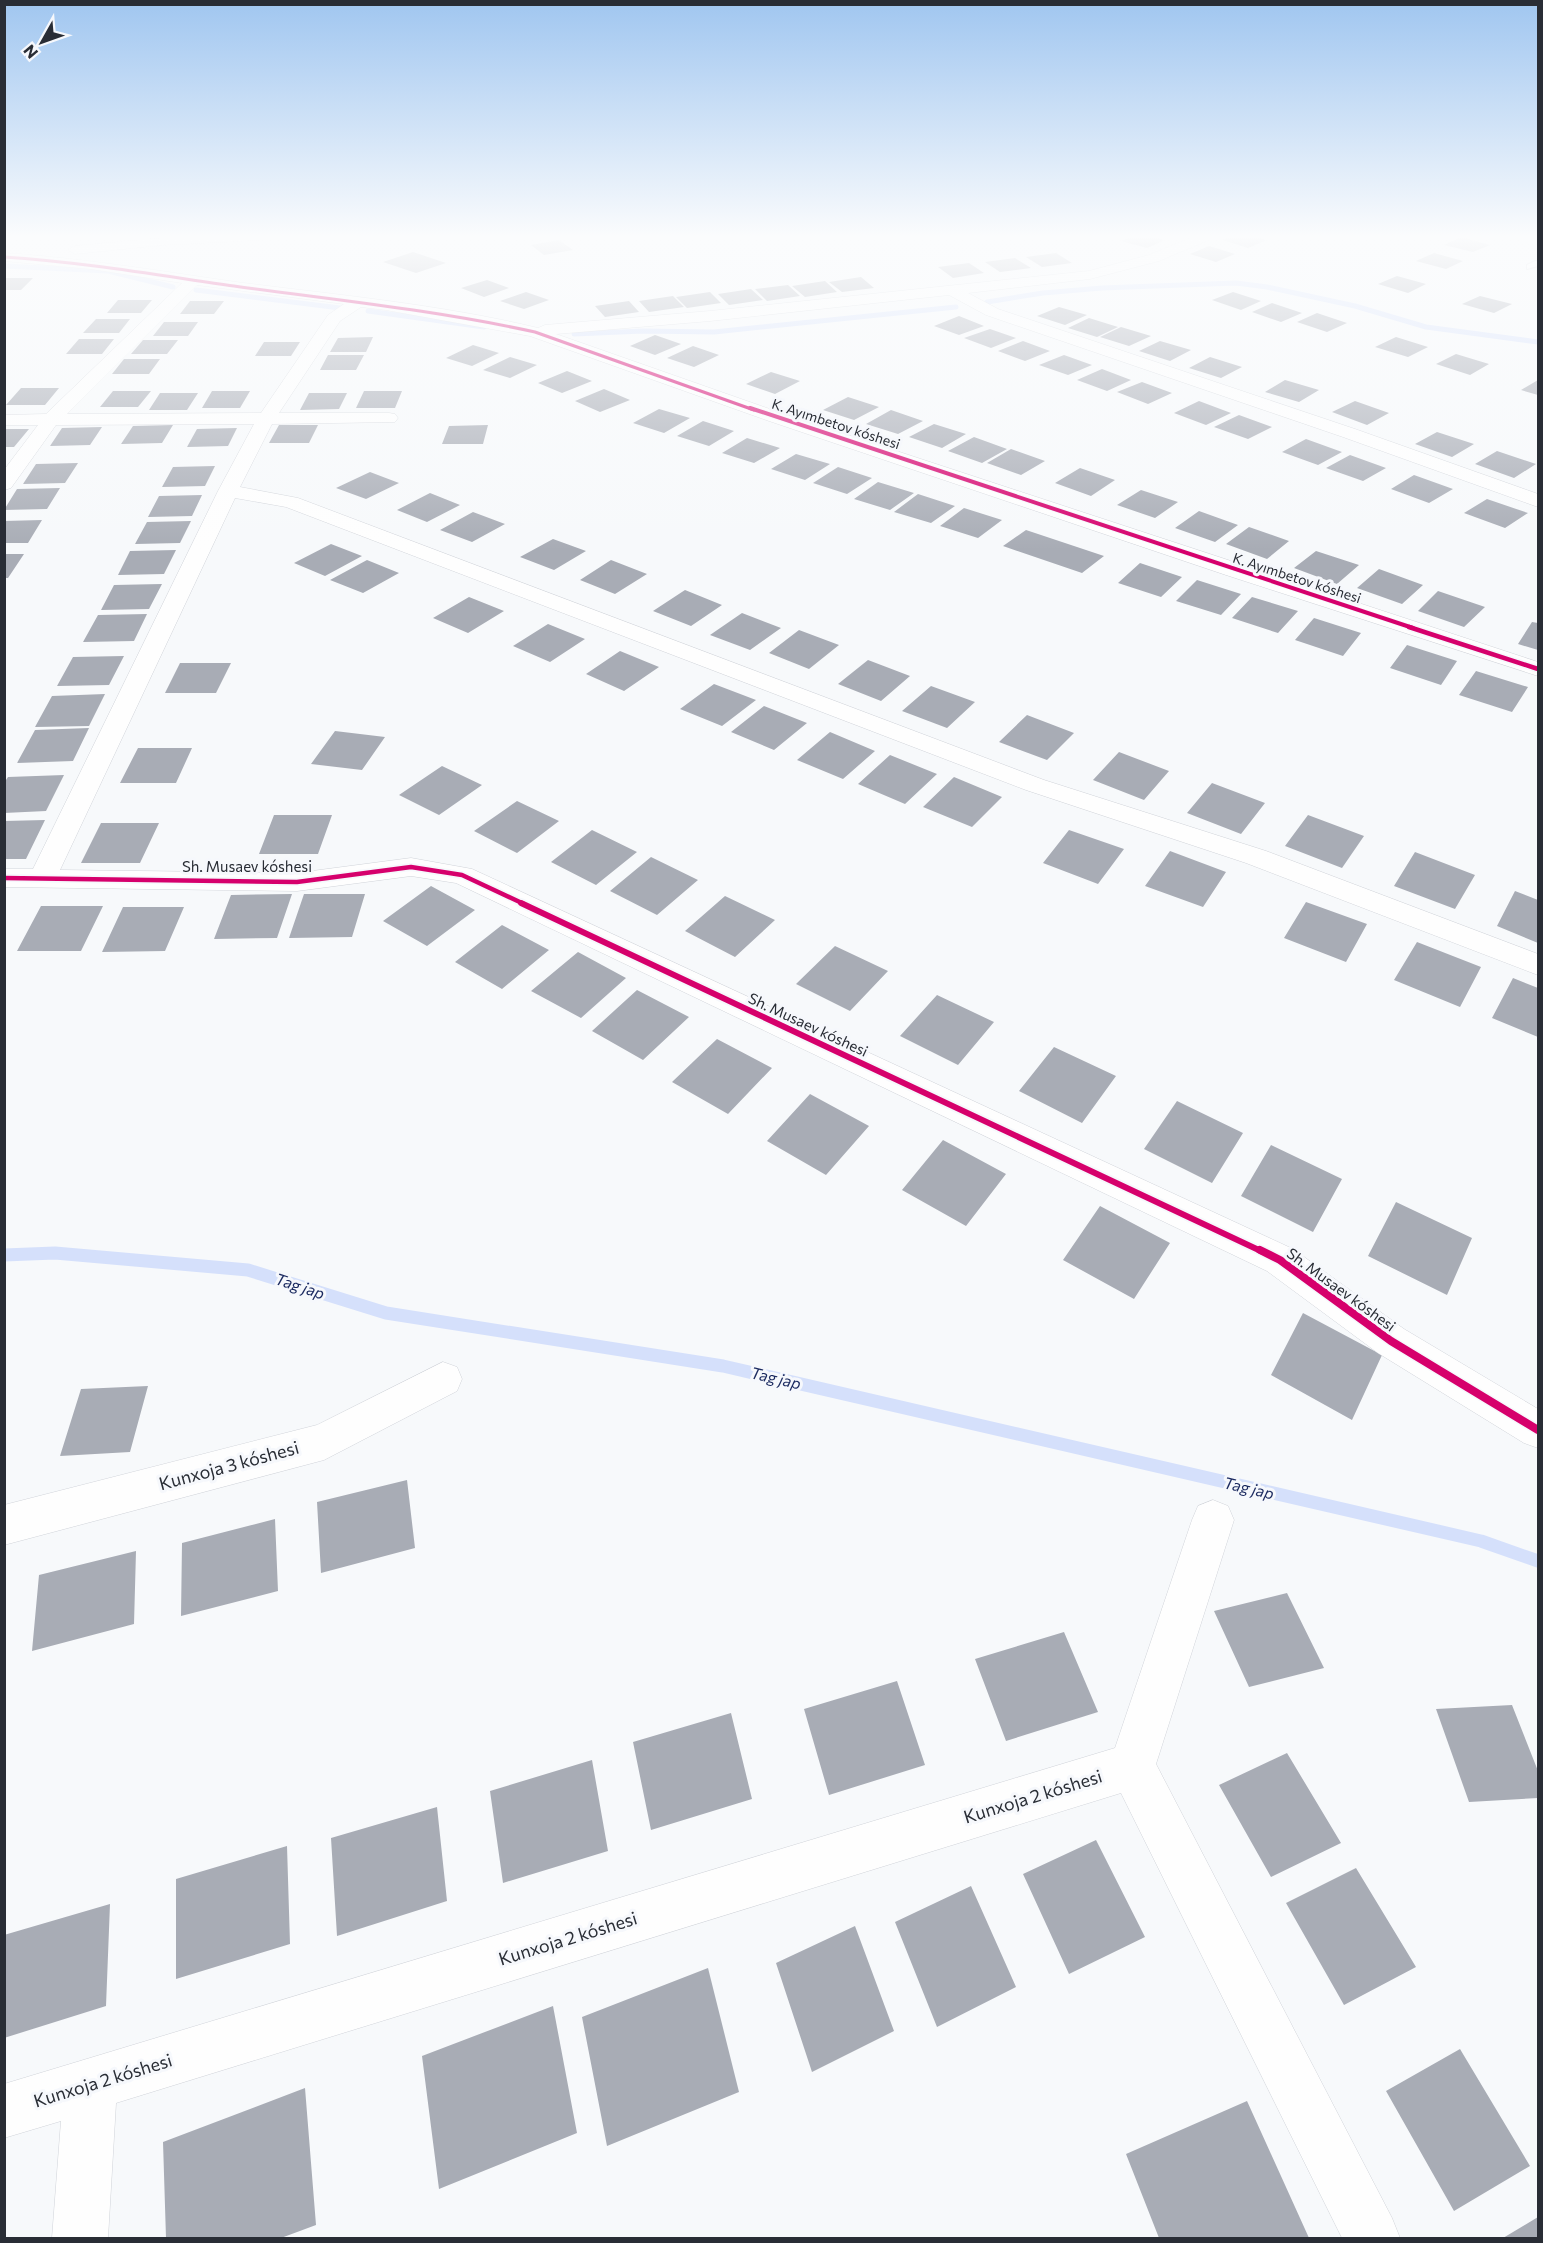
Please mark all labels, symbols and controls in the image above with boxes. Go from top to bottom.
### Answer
north arrow [12,12,72,72]
text: N [19,41,41,63]
street label: K. Ayımbetov kóshesi [770,395,902,452]
street label: K. Ayımbetov kóshesi [1231,549,1363,606]
street label: Sh. Musaev kóshesi [182,857,312,875]
street label: Sh. Musaev kóshesi [746,988,871,1060]
street label: Sh. Musaev kóshesi [1284,1244,1399,1335]
water label: Tag jap [273,1269,327,1302]
water label: Tag jap [749,1363,803,1392]
street label: Kunxoja 3 kóshesi [156,1436,301,1494]
water label: Tag jap [1222,1473,1276,1502]
street label: Kunxoja 2 kóshesi [961,1765,1105,1828]
street label: Kunxoja 2 kóshesi [496,1907,640,1970]
street label: Kunxoja 2 kóshesi [31,2049,175,2112]

